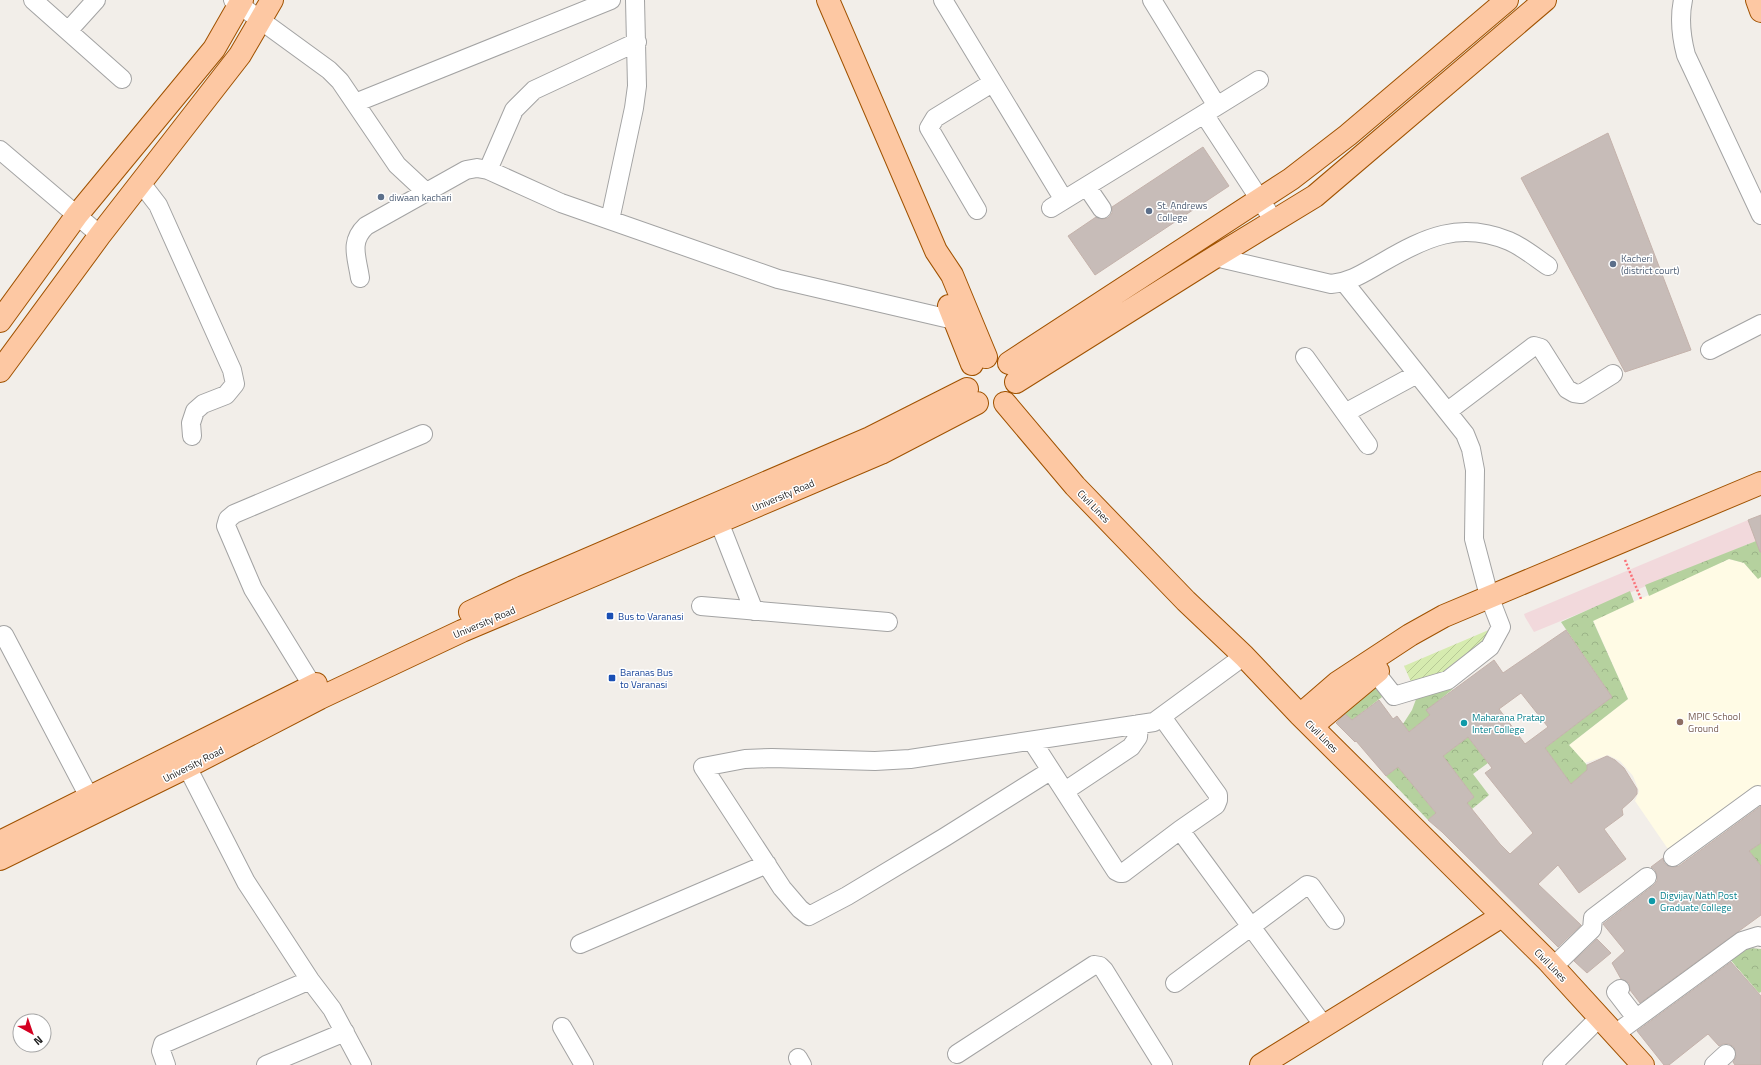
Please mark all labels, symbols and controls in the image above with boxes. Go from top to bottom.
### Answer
place label: diwaan kachari [389,190,452,205]
marker: diwaan kachari [376,192,386,202]
place label: St. Andrews College [1157,198,1208,225]
marker: St. Andrews College [1144,206,1154,216]
place label: Kacheri (district court) [1621,251,1680,278]
marker: Kacheri (district court) [1608,259,1618,269]
street label: University Road [750,476,817,515]
street label: Civil Lines [1074,486,1114,527]
street label: University Road [451,603,518,642]
place label: Bus to Varanasi [618,609,684,624]
marker: Bus to Varanasi [605,611,615,621]
place label: Baranas Bus to Varanasi [620,665,673,692]
marker: Baranas Bus to Varanasi [607,673,617,683]
place label: MPIC School Ground [1688,709,1740,736]
place label: Maharana Pratap Inter College [1472,710,1545,737]
street label: Civil Lines [1302,716,1342,756]
marker: MPIC School Ground [1675,717,1685,727]
marker: Maharana Pratap Inter College [1459,718,1469,728]
street label: University Road [160,743,226,786]
place label: Digvijay Nath Post Graduate College [1660,888,1738,915]
marker: Digvijay Nath Post Graduate College [1647,896,1657,906]
street label: Civil Lines [1531,945,1571,986]
north arrow [12,1013,52,1053]
text: N [30,1032,46,1049]

